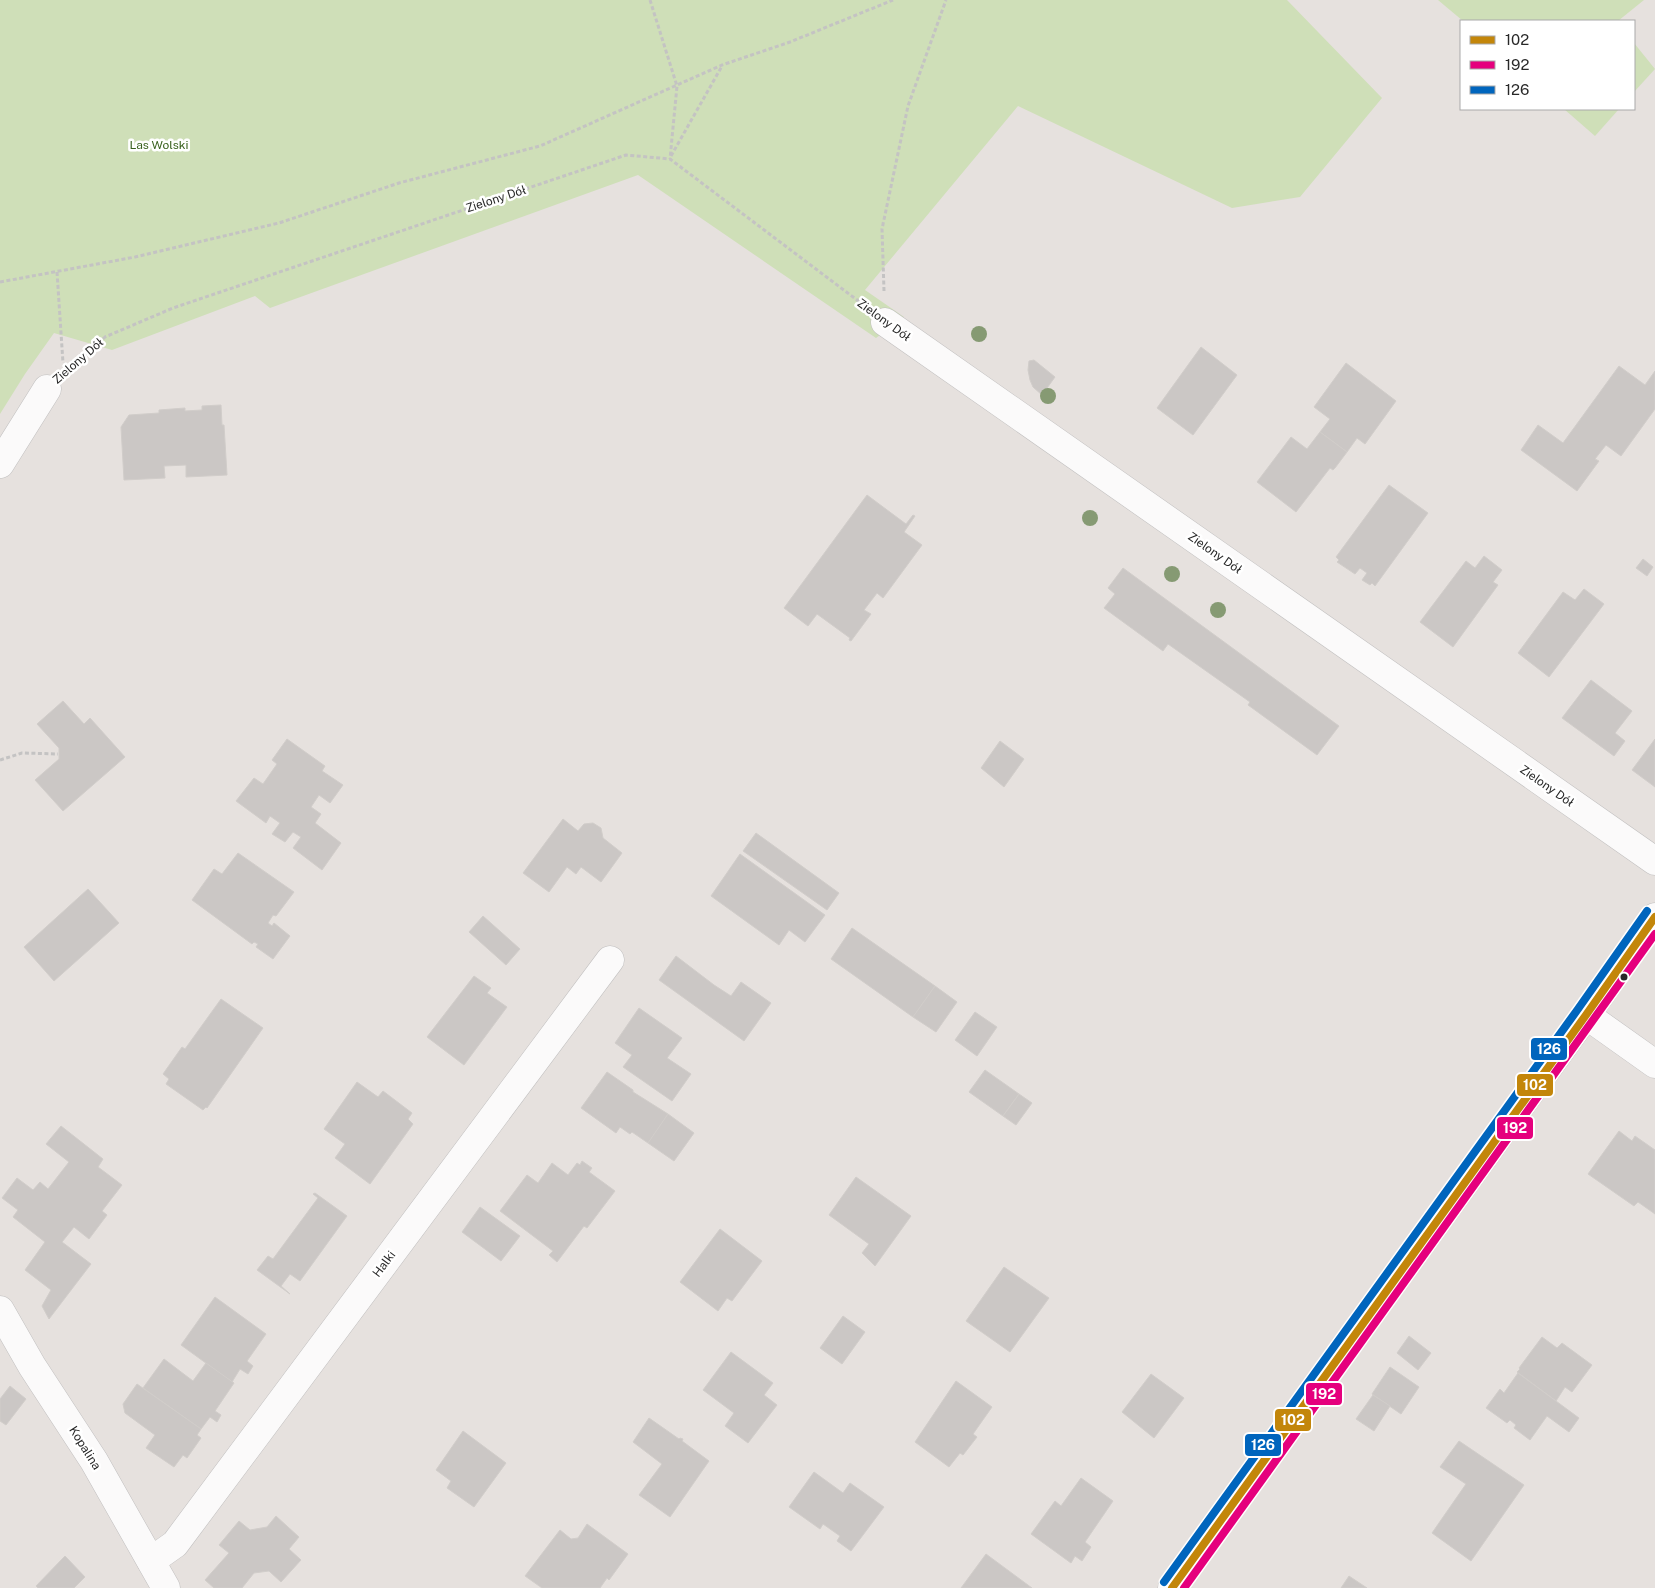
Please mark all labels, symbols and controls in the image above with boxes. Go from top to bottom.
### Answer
legend [1460,20,1635,110]
text: 102 [1505,31,1529,48]
text: 192 [1505,56,1529,73]
text: 126 [1505,81,1529,98]
park label: Las Wolski [130,138,188,152]
street label: Zielony Dół [464,183,528,215]
street label: Zielony Dół [855,296,913,344]
street label: Zielony Dół [50,335,106,387]
street label: Zielony Dół [1185,529,1245,577]
street label: Zielony Dół [1517,762,1577,810]
unlabelled marker [1619,972,1629,982]
line badge: 126 [1530,1037,1568,1061]
text: 126 [1537,1041,1561,1057]
line badge: 102 [1516,1073,1554,1097]
text: 102 [1523,1077,1547,1093]
line badge: 192 [1496,1116,1534,1140]
text: 192 [1503,1120,1527,1136]
street label: Halki [370,1248,398,1280]
line badge: 192 [1305,1382,1343,1406]
text: 192 [1312,1386,1336,1402]
line badge: 102 [1274,1408,1312,1432]
text: 102 [1281,1412,1305,1428]
street label: Kopalina [66,1424,104,1472]
line badge: 126 [1244,1433,1282,1457]
text: 126 [1251,1437,1275,1453]

